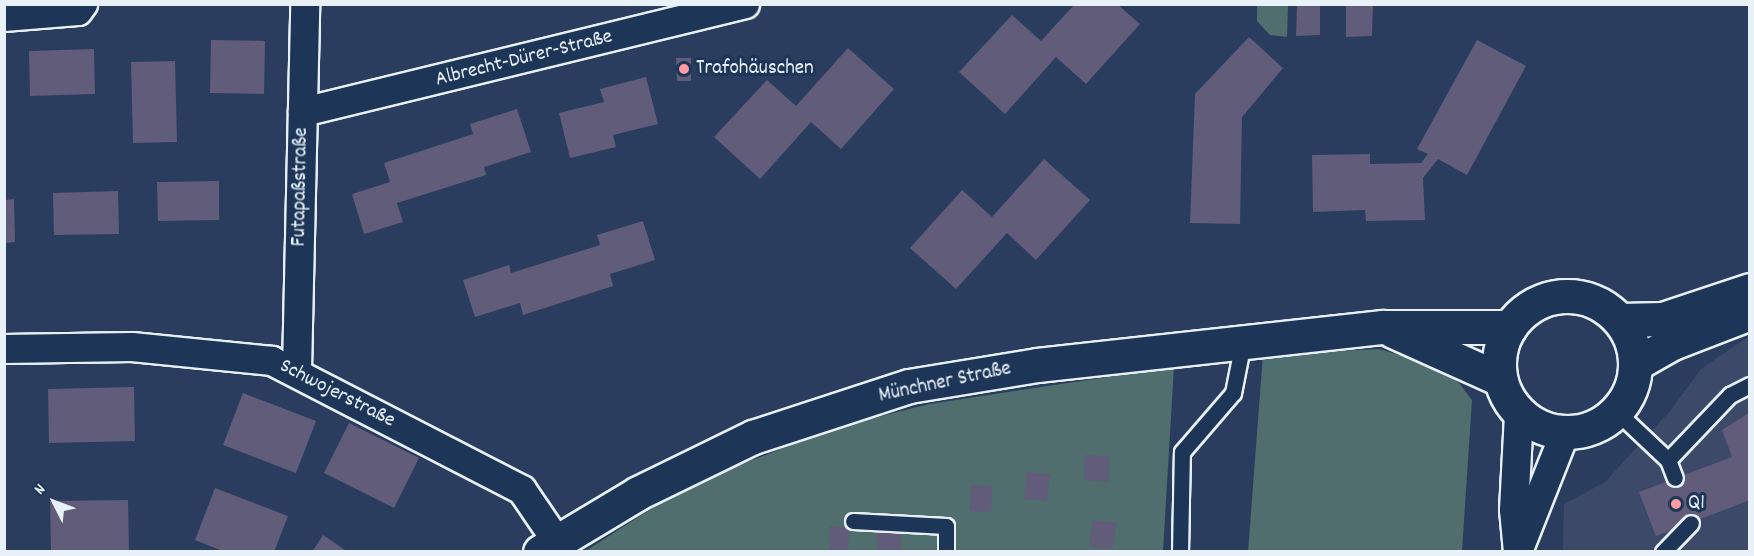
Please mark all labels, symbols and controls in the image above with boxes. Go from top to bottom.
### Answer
street label: Albrecht-Dürer-Straße [433,25,615,93]
place label: Trafohäuschen [696,56,814,82]
marker: Trafohäuschen [677,62,691,76]
street label: Futapaßstraße [287,127,315,247]
street label: Schwojerstraße [275,354,399,434]
street label: Münchner Straße [877,357,1013,409]
north arrow [24,472,84,532]
text: N [29,479,51,500]
place label: Q1 [1688,491,1705,517]
marker: Q1 [1669,497,1683,511]

